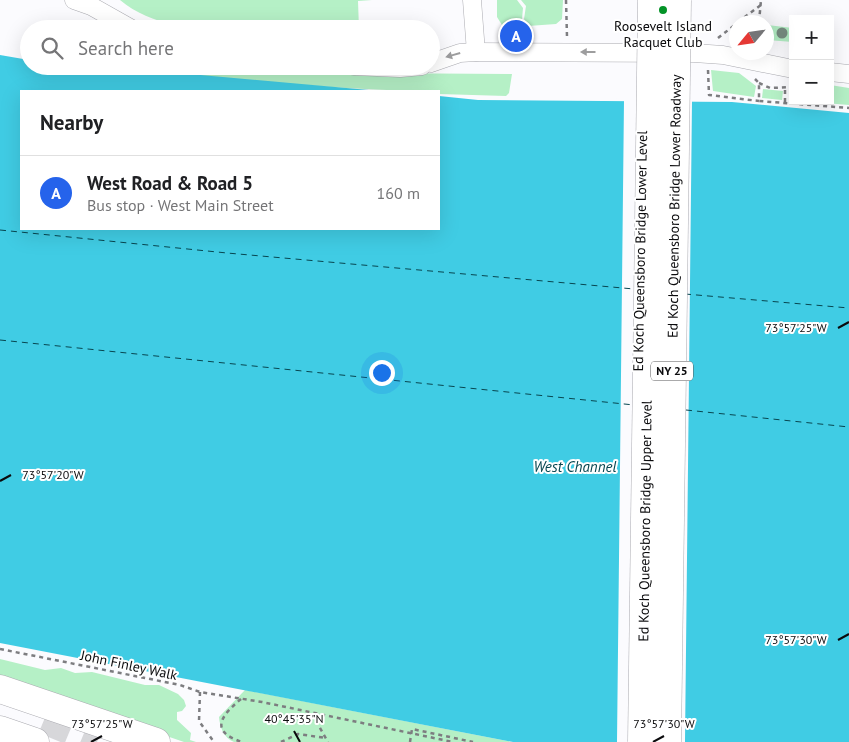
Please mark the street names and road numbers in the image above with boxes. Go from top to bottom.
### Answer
street label: Ed Koch Queensboro Bridge Lower Roadway [663,74,685,338]
street label: Ed Koch Queensboro Bridge Lower Level [629,130,651,372]
road number: NY 25 [651,362,693,381]
street label: Ed Koch Queensboro Bridge Upper Level [634,400,656,642]
street label: John Finley Walk [78,646,179,684]

